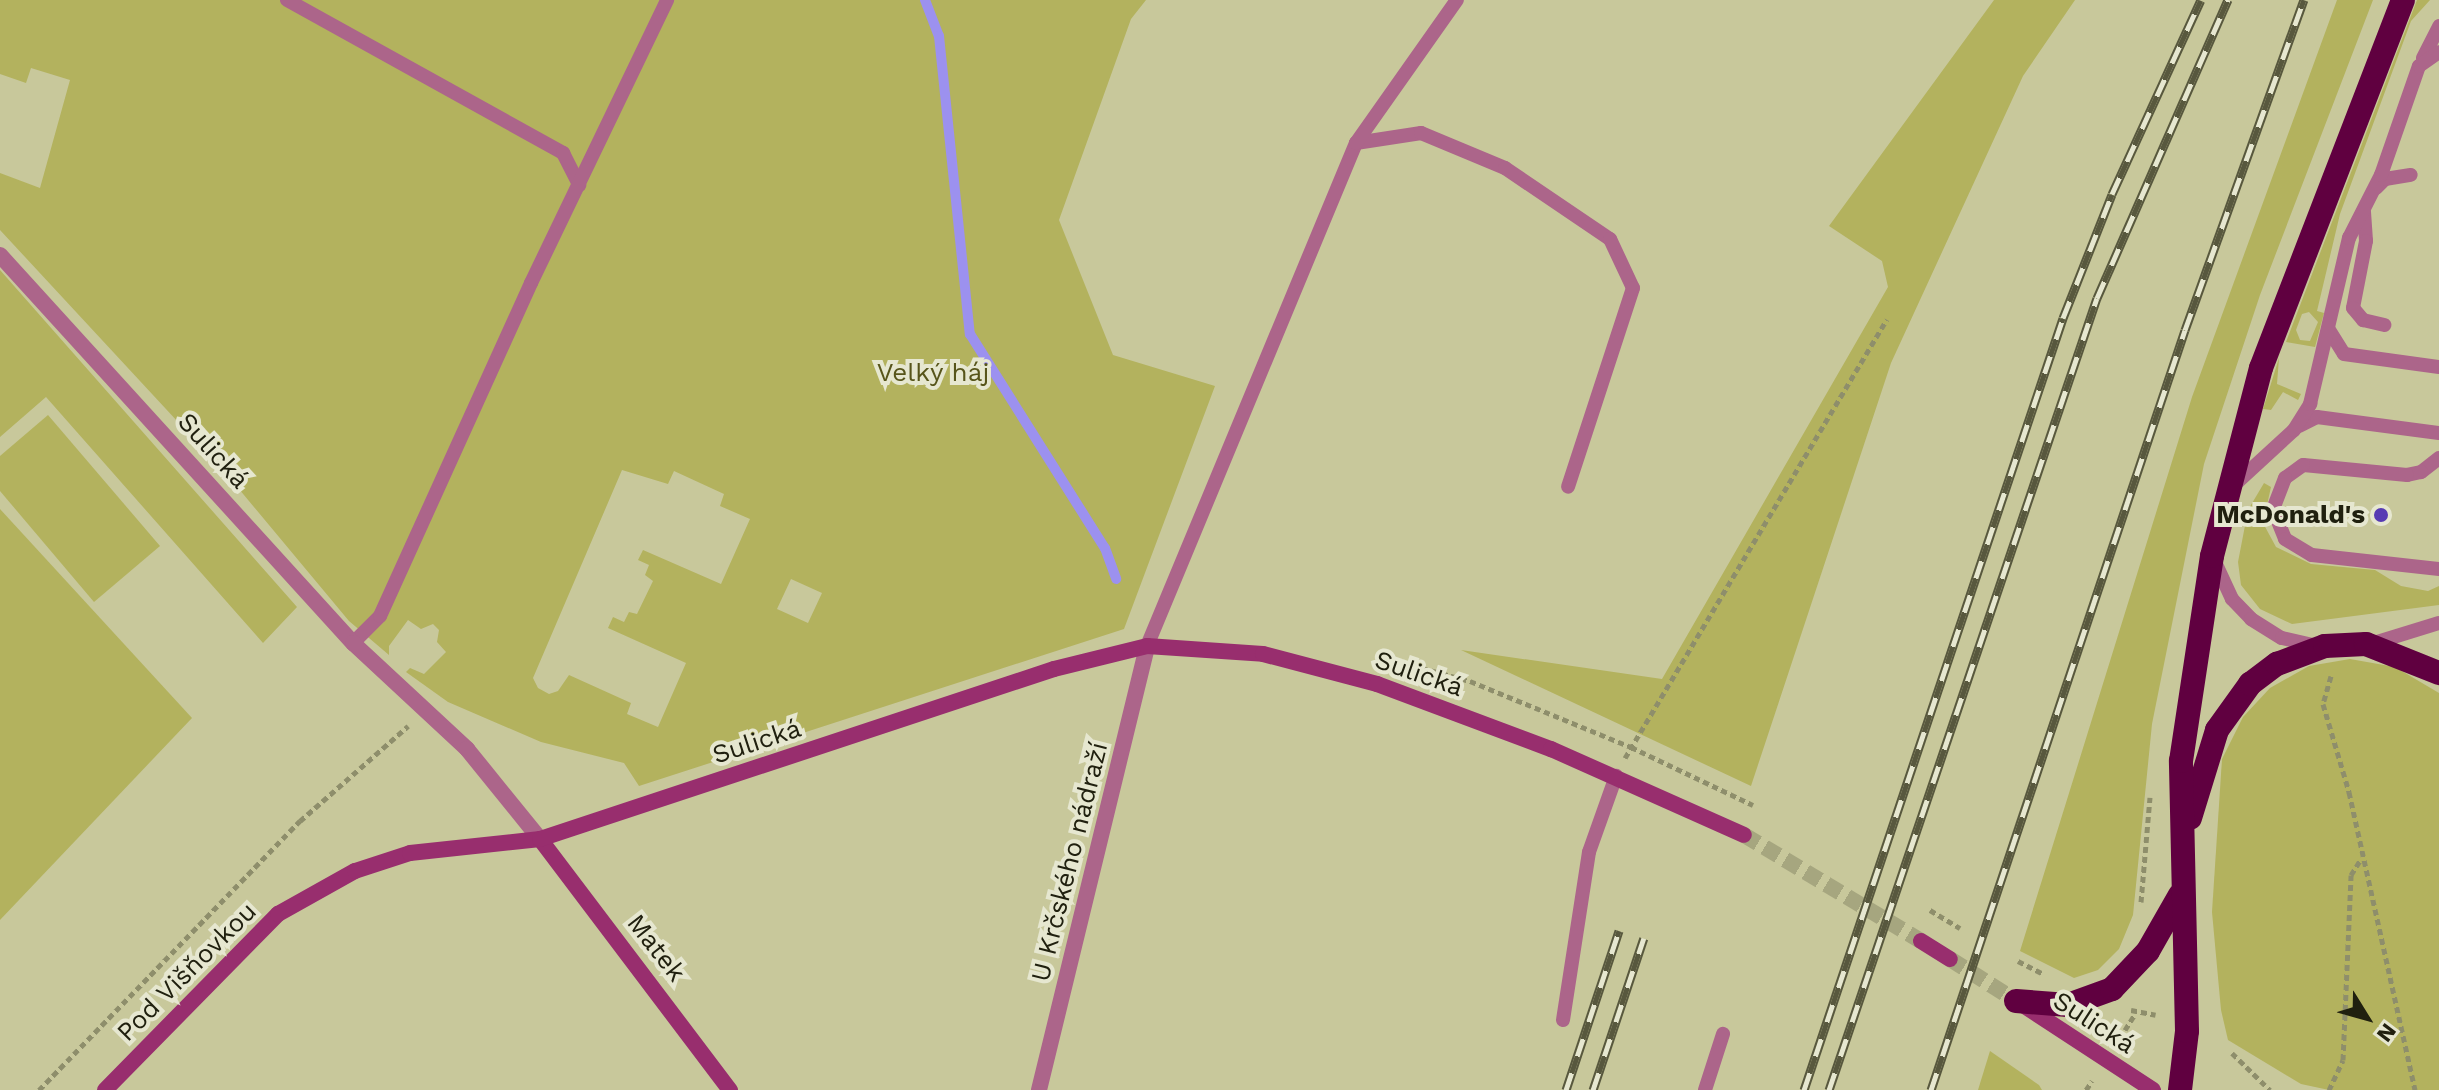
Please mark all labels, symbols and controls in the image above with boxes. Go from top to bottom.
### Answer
park label: Velký háj [876,357,990,389]
street label: Sulická [171,407,255,495]
place label: McDonald's [2216,499,2365,531]
marker: McDonald's [2372,506,2390,524]
street label: Sulická [1371,644,1467,704]
street label: Sulická [709,713,805,771]
street label: U Krčského nádraží [1025,739,1115,985]
street label: Pod Višňovkou [111,896,263,1048]
street label: Matek [620,908,692,988]
north arrow [2327,978,2407,1058]
street label: Sulická [2047,985,2141,1061]
text: N [2372,1019,2401,1047]

